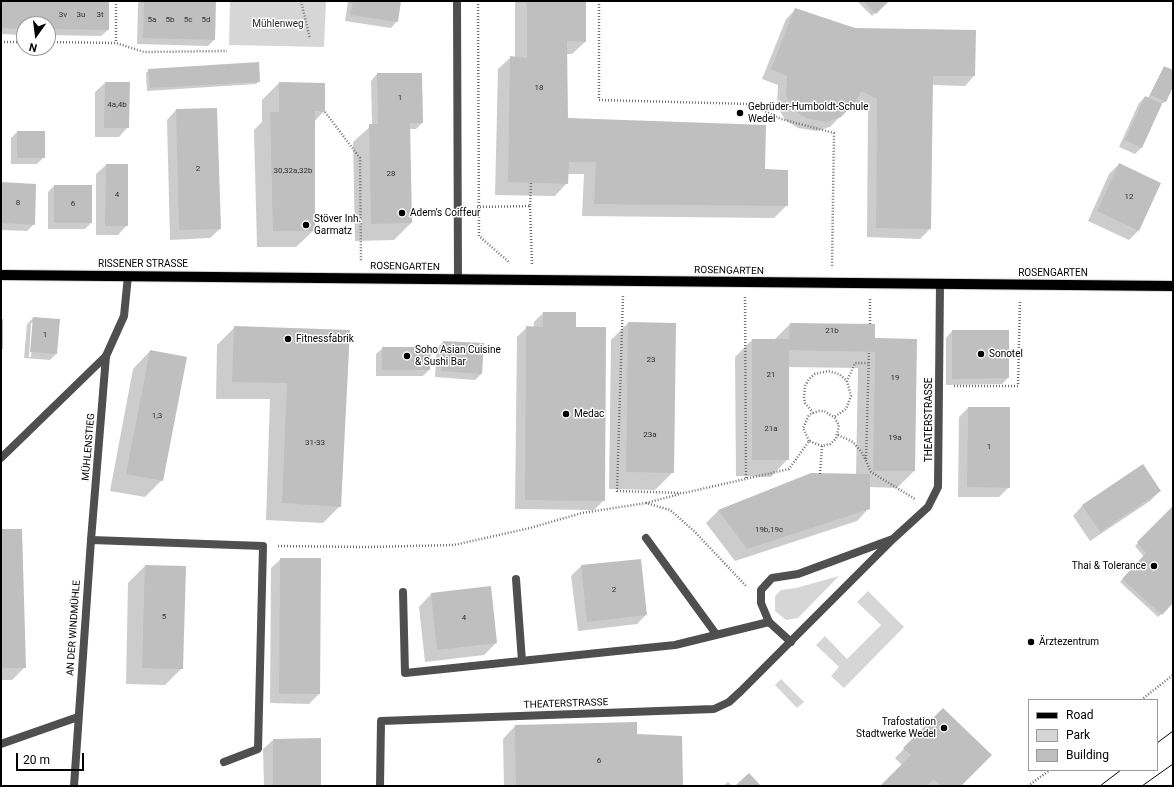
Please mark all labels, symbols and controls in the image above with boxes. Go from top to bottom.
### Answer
house number: 3v [59,10,67,20]
house number: 3u [77,10,85,20]
house number: 3t [96,10,104,20]
house number: 5a [148,15,156,25]
house number: 5b [166,15,174,25]
house number: 5c [184,15,192,25]
house number: 5d [201,15,211,25]
north arrow [16,16,56,56]
park label: Mühlenweg [252,18,304,30]
text: N [28,40,39,54]
house number: 18 [535,83,543,93]
house number: 1 [398,93,402,103]
house number: 4a,4b [107,100,127,110]
place label: Gebrüder-Humboldt-Schule Wedel [748,101,868,124]
marker: Gebrüder-Humboldt-Schule Wedel [735,108,745,118]
house number: 2 [196,164,200,174]
house number: 30,32a,32b [274,166,312,176]
house number: 28 [387,169,395,179]
house number: 4 [115,190,119,200]
house number: 12 [1125,192,1133,202]
house number: 8 [16,198,20,208]
house number: 6 [71,199,75,209]
place label: Adem's Coiffeur [410,207,480,219]
marker: Adem's Coiffeur [397,208,407,218]
place label: Stöver Inh. Garmatz [314,213,361,236]
marker: Stöver Inh. Garmatz [301,220,311,230]
street label: RISSENER STRASSE [98,258,188,270]
street label: ROSENGARTEN [370,260,440,274]
street label: ROSENGARTEN [694,264,764,278]
street label: ROSENGARTEN [1018,267,1088,279]
house number: 21b [825,326,839,336]
house number: 1 [43,330,47,340]
place label: Fitnessfabrik [296,333,354,345]
marker: Fitnessfabrik [283,334,293,344]
place label: Soho Asian Cuisine & Sushi Bar [415,344,501,368]
place label: Sonotel [989,348,1023,360]
marker: Sonotel [976,349,986,359]
marker: Soho Asian Cuisine & Sushi Bar [402,351,412,361]
house number: 23 [647,355,655,365]
house number: 21 [767,370,775,380]
house number: 19 [891,373,899,383]
street label: THEATERSTRASSE [923,378,935,462]
place label: Medac [574,408,604,420]
marker: Medac [561,409,571,419]
house number: 1,3 [152,411,162,421]
street label: MÜHLENSTIEG [80,413,98,481]
house number: 21a [764,424,778,434]
house number: 23a [643,430,657,440]
house number: 19a [888,433,902,443]
house number: 31-33 [305,438,325,448]
house number: 1 [987,442,991,452]
house number: 19b,19c [755,525,783,535]
place label: Thai & Tolerance [1072,560,1146,572]
marker: Thai & Tolerance [1149,561,1159,571]
street label: AN DER WINDMÜHLE [65,580,83,676]
house number: 2 [612,585,616,595]
house number: 5 [162,612,166,622]
house number: 4 [462,613,466,623]
place label: Ärztezentrum [1039,636,1099,648]
marker: Ärztezentrum [1026,637,1036,647]
street label: THEATERSTRASSE [523,697,609,711]
legend [1028,699,1158,771]
text: Road [1066,708,1094,722]
place label: Trafostation Stadtwerke Wedel [856,716,936,740]
marker: Trafostation Stadtwerke Wedel [939,723,949,733]
text: Park [1066,728,1090,742]
scale bar [18,745,86,771]
text: Building [1066,748,1109,762]
text: 20 m [23,753,50,767]
house number: 6 [597,756,601,766]

